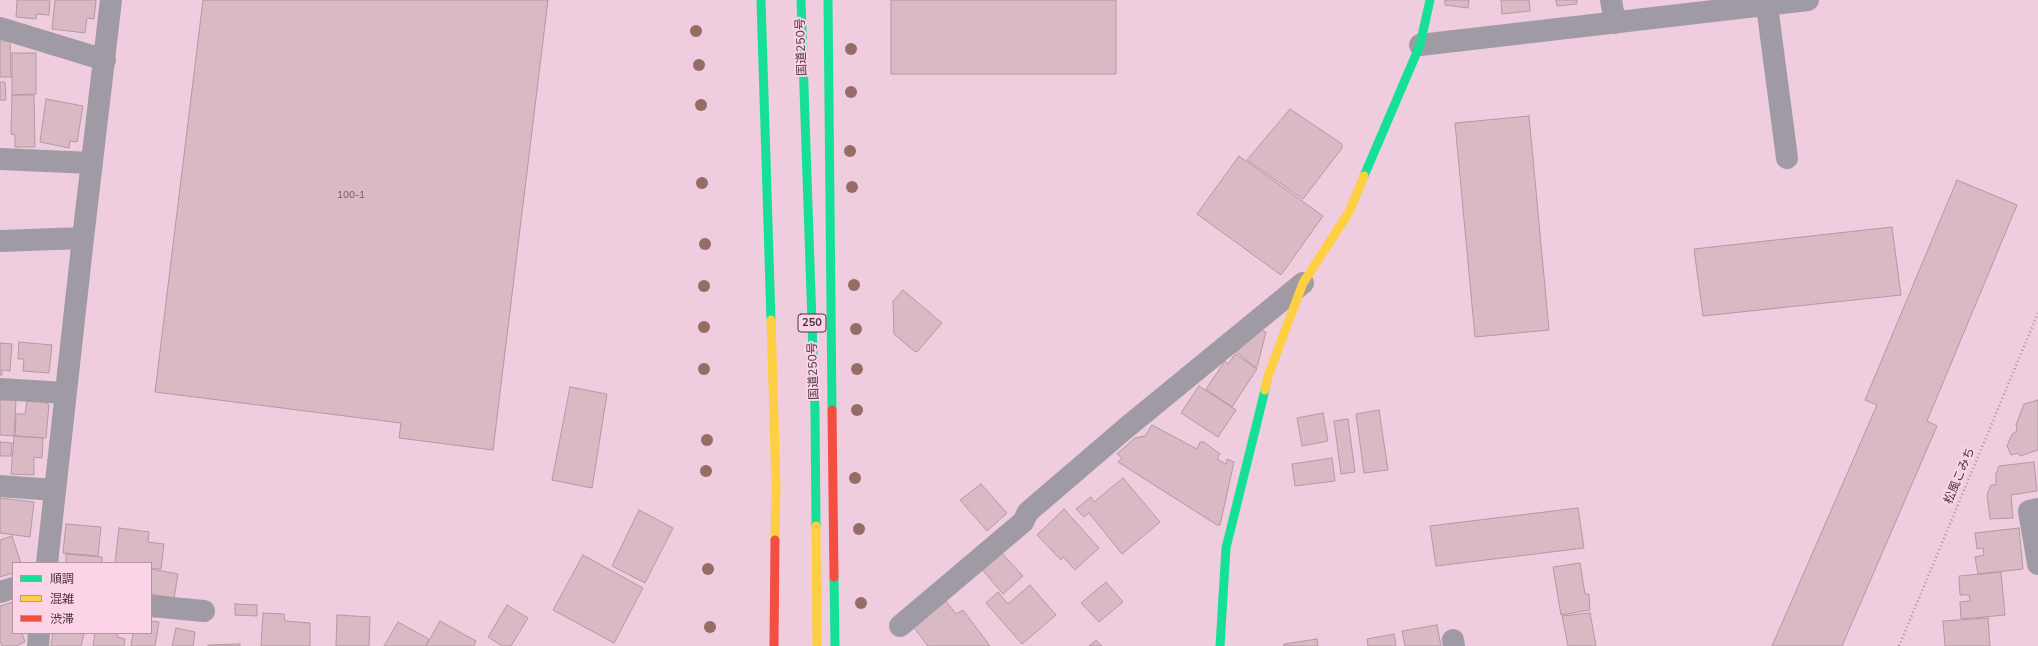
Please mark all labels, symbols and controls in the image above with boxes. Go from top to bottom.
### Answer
street label: 国道250号 [794,18,810,76]
house number: 100-1 [337,190,365,202]
road number: 250 [798,314,826,332]
street label: 国道250号 [806,342,822,400]
street label: 松風こみち [1942,446,1978,506]
legend [12,562,152,634]
text: 順調 [50,571,74,587]
text: 混雑 [50,591,74,607]
text: 渋滞 [50,611,74,627]

